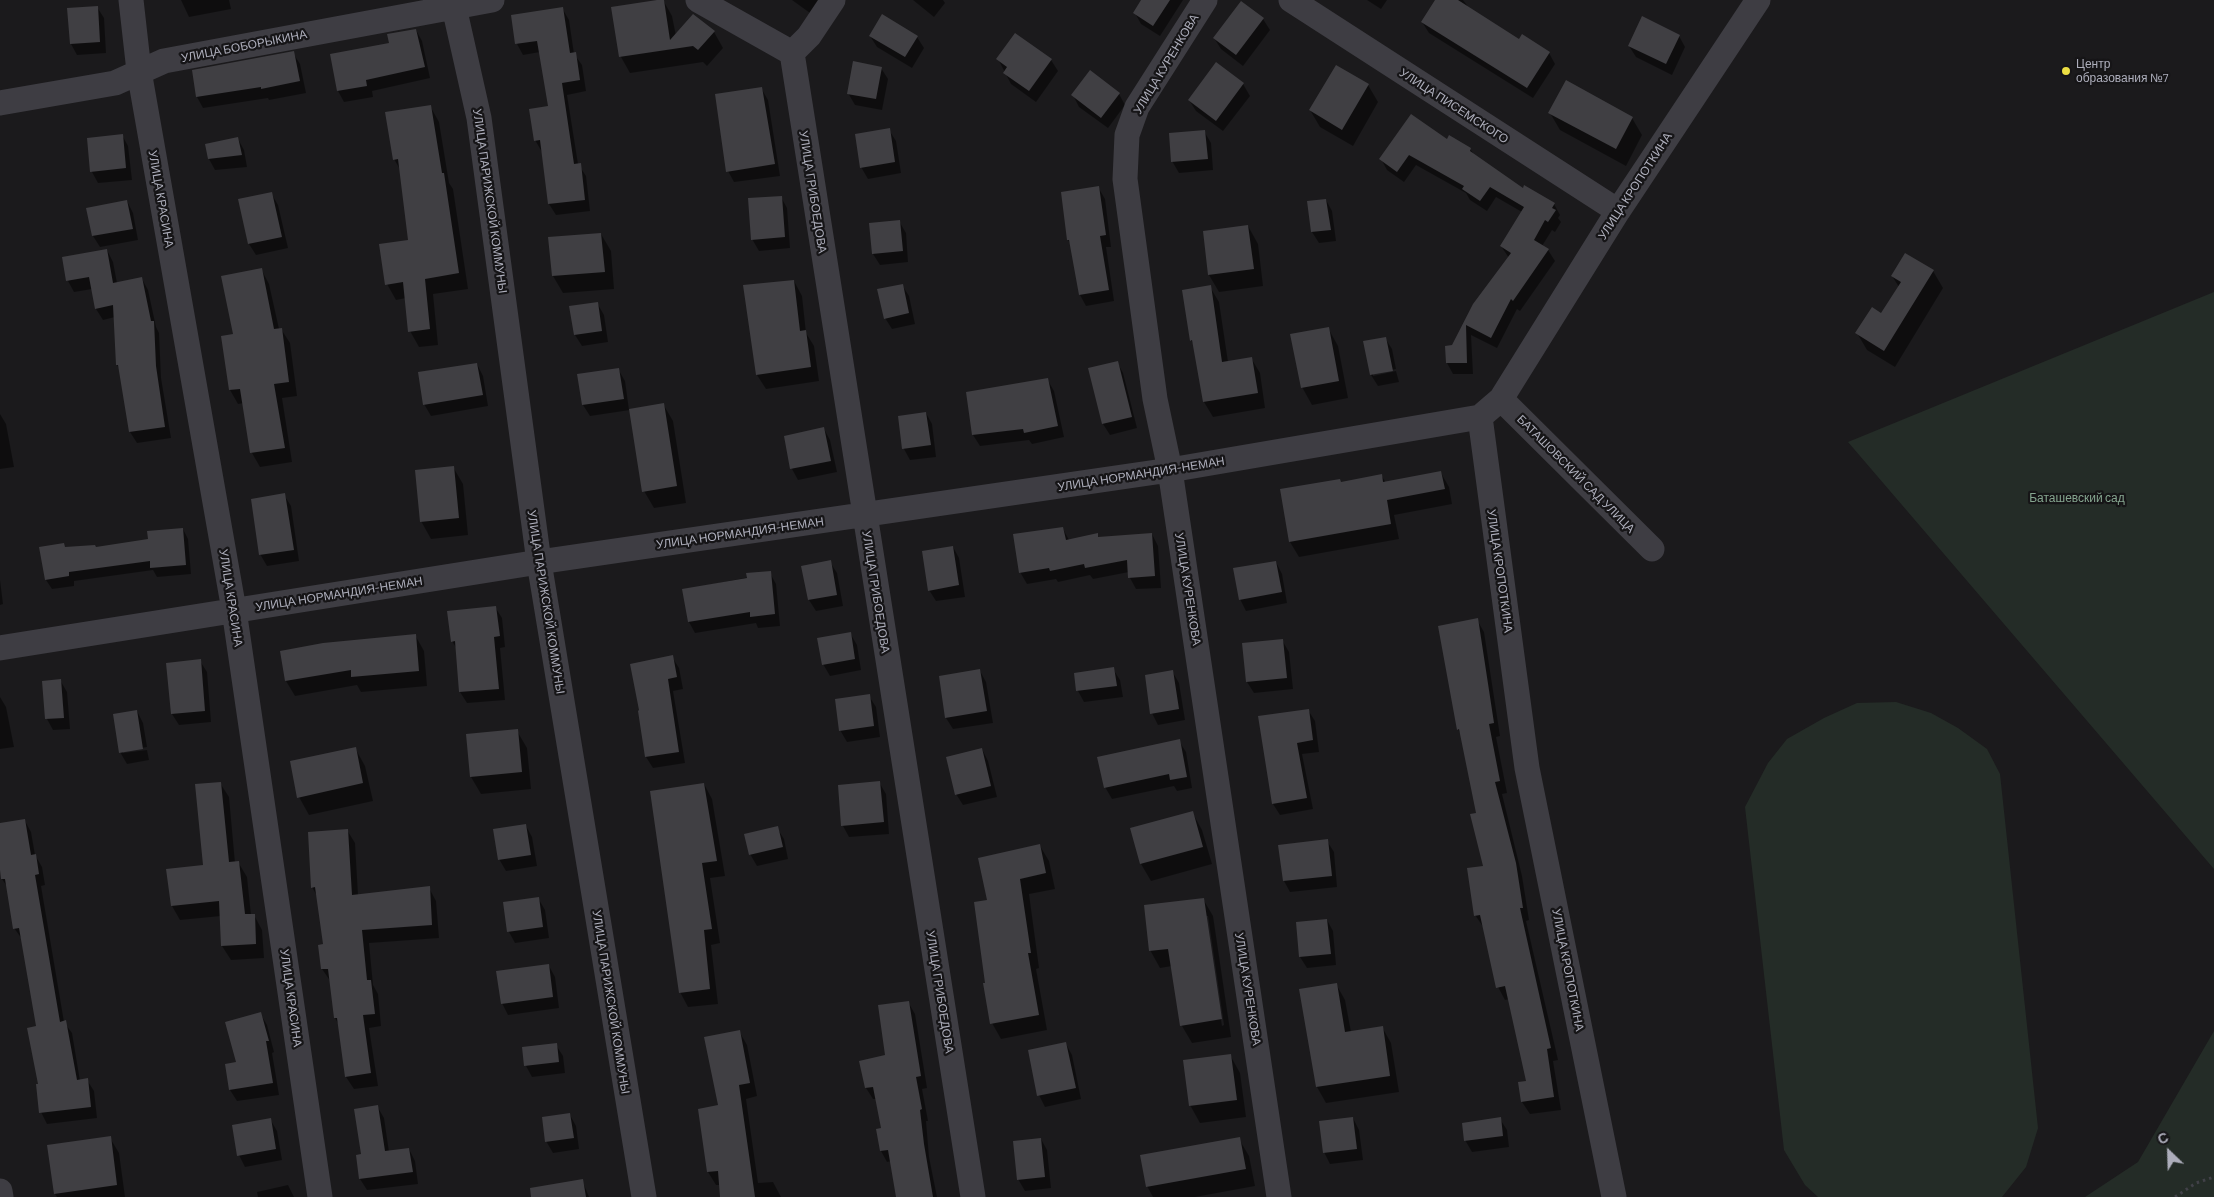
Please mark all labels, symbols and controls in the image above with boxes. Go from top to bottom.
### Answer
street label: УЛИЦА КУРЕНКОВА [1130,11,1202,117]
street label: УЛИЦА БОБОРЫКИНА [180,27,308,65]
place label: Центр образования №7 [2076,57,2168,85]
street label: УЛИЦА ПИСЕМСКОГО [1397,65,1511,147]
marker: Центр образования №7 [2060,65,2072,77]
street label: УЛИЦА ПАРИЖСКОЙ КОММУНЫ [470,108,510,294]
street label: УЛИЦА ГРИБОЕДОВА [796,129,830,255]
street label: УЛИЦА КРОПОТКИНА [1595,130,1675,242]
street label: УЛИЦА КРАСИНА [145,149,177,249]
street label: БАТАШОВСКИЙ САД УЛИЦА [1514,412,1638,536]
street label: УЛИЦА НОРМАНДИЯ-НЕМАН [1056,454,1226,494]
park label: Баташевский сад [2029,491,2125,505]
street label: УЛИЦА КРОПОТКИНА [1484,508,1516,634]
street label: УЛИЦА ПАРИЖСКОЙ КОММУНЫ [524,509,568,695]
street label: УЛИЦА НОРМАНДИЯ-НЕМАН [655,514,825,552]
street label: УЛИЦА ГРИБОЕДОВА [859,529,893,655]
street label: УЛИЦА КУРЕНКОВА [1172,531,1204,647]
street label: УЛИЦА КРАСИНА [216,548,246,648]
street label: УЛИЦА НОРМАНДИЯ-НЕМАН [254,574,424,614]
street label: УЛИЦА КРОПОТКИНА [1549,907,1587,1033]
street label: УЛИЦА ПАРИЖСКОЙ КОММУНЫ [589,909,633,1095]
street label: УЛИЦА ГРИБОЕДОВА [923,929,957,1055]
street label: УЛИЦА КУРЕНКОВА [1232,931,1264,1047]
street label: УЛИЦА КРАСИНА [277,948,305,1048]
north arrow [2144,1127,2194,1177]
text: С [2155,1128,2171,1148]

